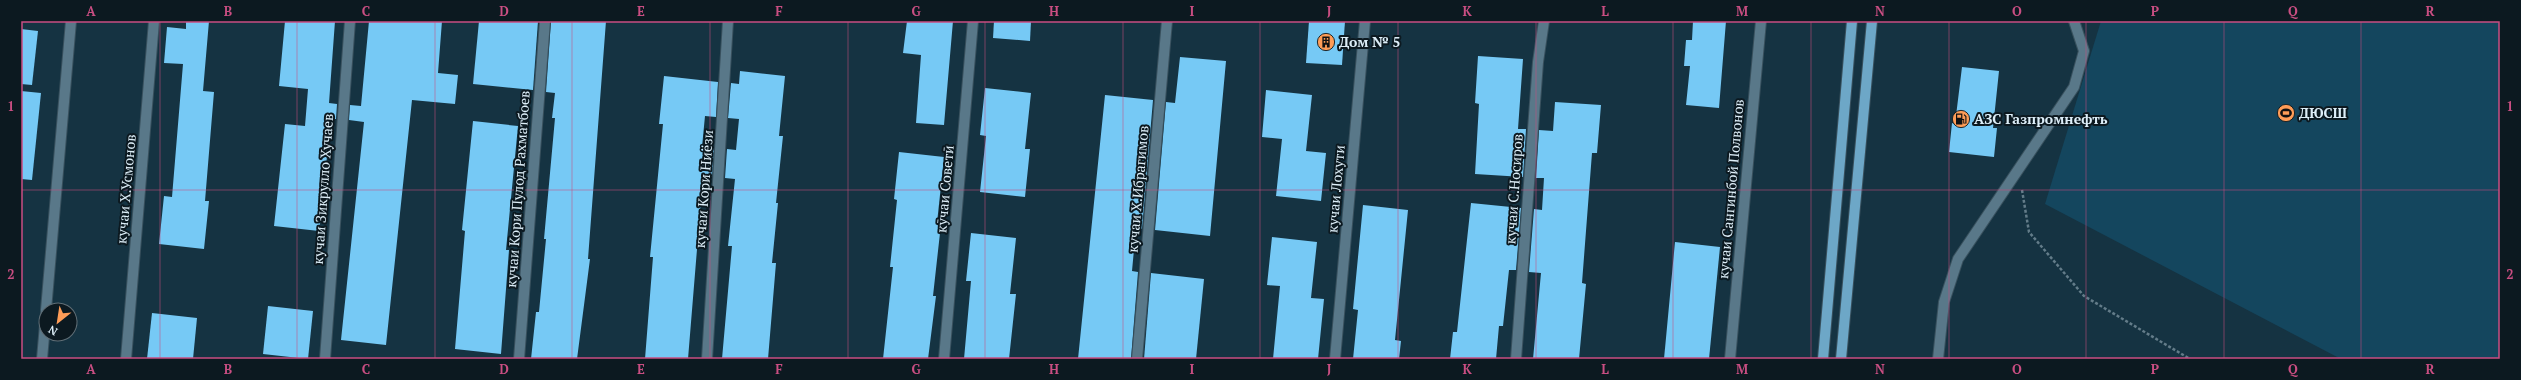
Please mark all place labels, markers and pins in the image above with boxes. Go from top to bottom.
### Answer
building icon: Дом № 5 [1316,32,1336,52]
place label: Дом № 5 [1339,32,1400,51]
sports icon: ДЮСШ [2276,103,2296,123]
place label: ДЮСШ [2299,103,2347,122]
fuel station icon: АЗС Газпромнефть [1951,109,1971,129]
place label: АЗС Газпромнефть [1974,109,2108,128]

